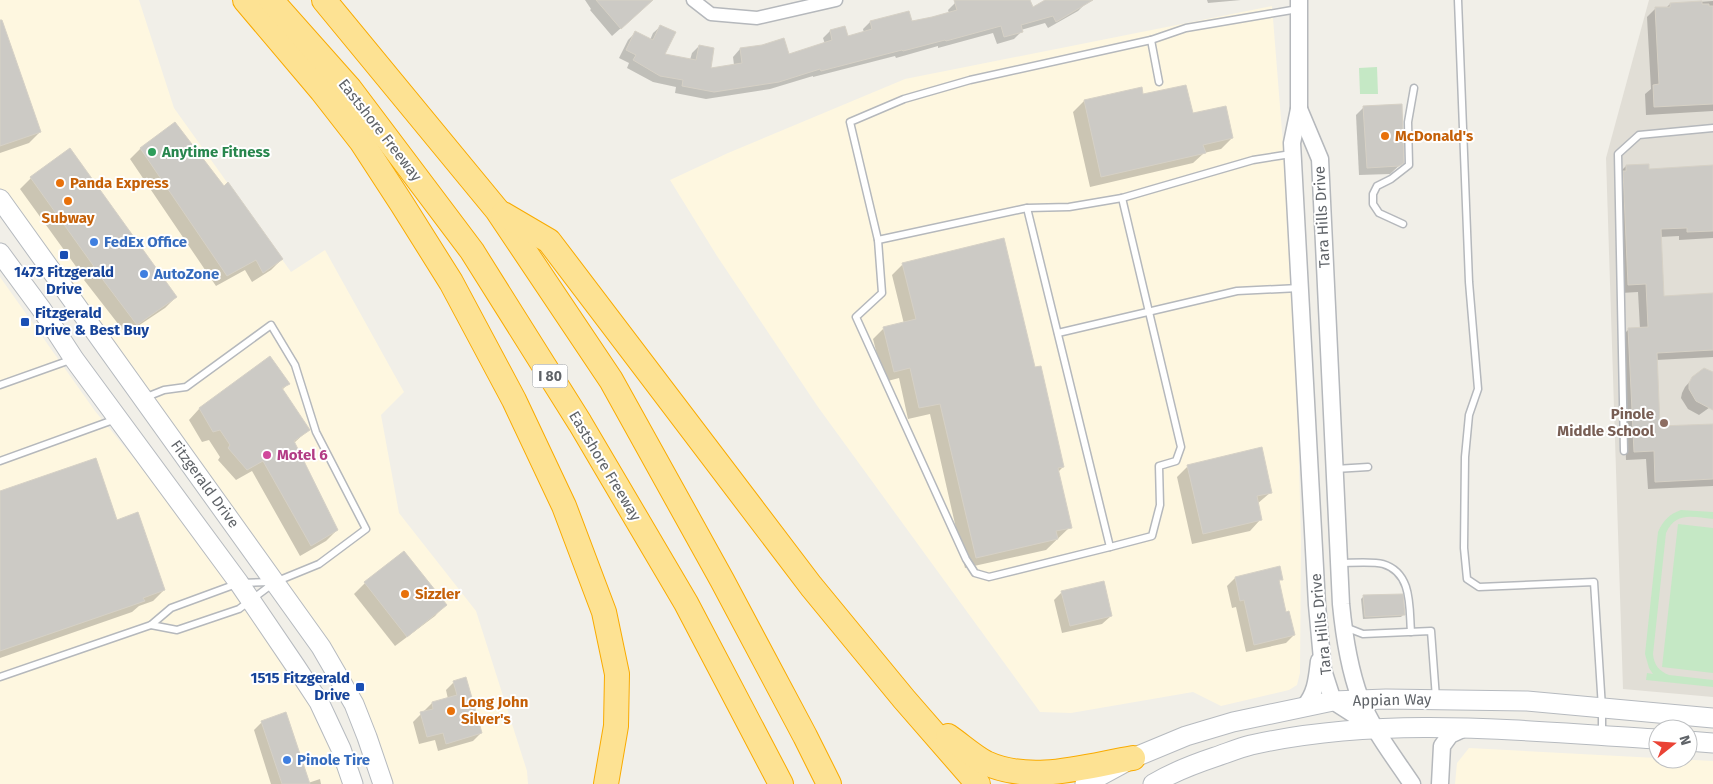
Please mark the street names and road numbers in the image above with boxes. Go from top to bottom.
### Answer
street label: Eastshore Freeway [335,75,426,185]
street label: Tara Hills Drive [1310,166,1334,268]
road number: I 80 [532,364,568,388]
street label: Eastshore Freeway [565,408,645,525]
street label: Fitzgerald Drive [167,437,243,531]
street label: Tara Hills Drive [1307,572,1335,676]
street label: Appian Way [1352,690,1432,710]

